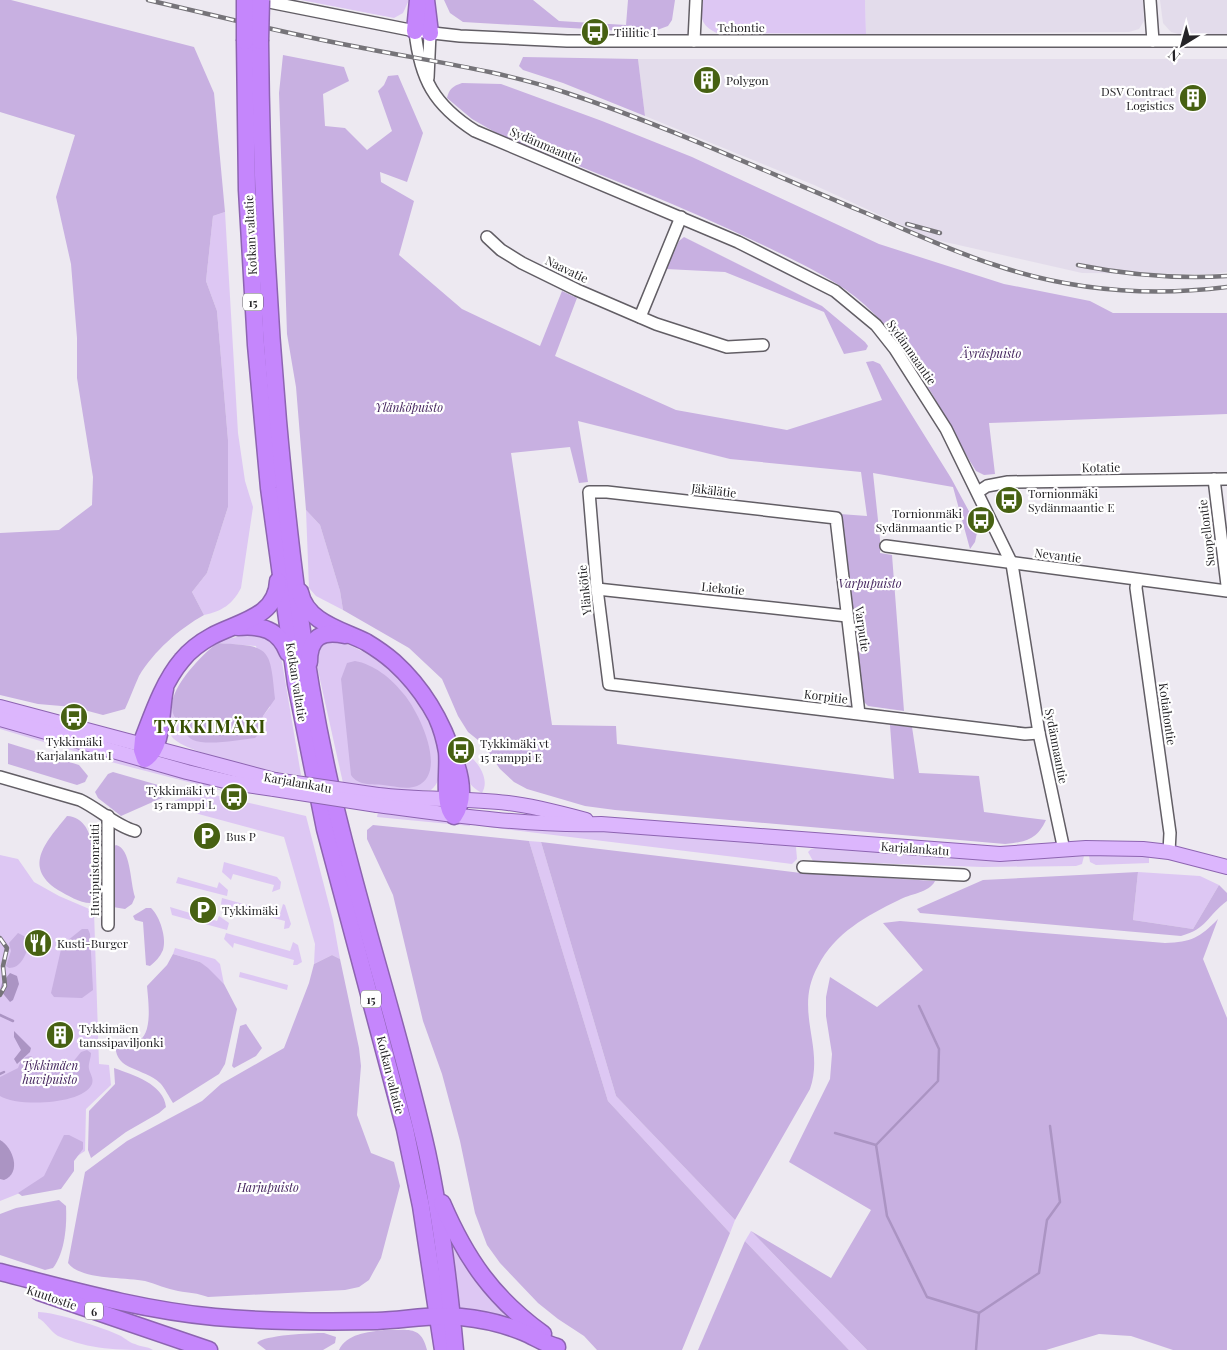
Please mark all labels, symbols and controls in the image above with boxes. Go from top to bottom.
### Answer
bus stop icon: Tiilitie I [580,17,610,47]
street label: Tehontie [717,19,765,35]
north arrow [1157,20,1207,70]
place label: Tiilitie I [614,24,656,40]
text: N [1164,45,1184,66]
building icon: Polygon [692,65,722,95]
place label: Polygon [726,72,769,88]
place label: DSV Contract Logistics [1101,83,1175,113]
building icon: DSV Contract Logistics [1178,83,1208,113]
street label: Sydänmaantie [508,123,584,167]
street label: Kotkan valtatie [240,195,260,275]
street label: Naavatie [543,252,591,286]
road number: 15 [243,294,263,310]
street label: Sydänmaantie [884,316,940,388]
park label: Äyräspuisto [959,345,1021,361]
park label: Ylänköpuisto [375,399,443,415]
street label: Kotatie [1082,459,1120,475]
street label: Jäkälätie [690,479,737,501]
bus stop icon: Tornionmäki Sydänmaantie E [994,485,1024,515]
place label: Tornionmäki Sydänmaantie E [1028,485,1114,515]
street label: Suopellontie [1194,499,1218,567]
place label: Tornionmäki Sydänmaantie P [876,505,962,535]
bus stop icon: Tornionmäki Sydänmaantie P [966,505,996,535]
street label: Nevantie [1034,544,1082,566]
street label: Ylänkötie [573,564,595,617]
park label: Varpupuisto [838,575,902,591]
street label: Liekotie [701,578,745,598]
street label: Varputie [852,604,874,653]
street label: Kotkan valtatie [283,641,311,723]
street label: Kotiahontie [1156,682,1180,746]
street label: Korpitie [803,685,849,707]
bus stop icon: Tykkimäki Karjalankatu I [59,702,89,732]
street label: Sydänmaantie [1042,707,1072,785]
district label: TYKKIMÄKI [154,714,266,738]
place label: Tykkimäki Karjalankatu I [36,733,112,763]
bus stop icon: Tykkimäki vt 15 ramppi E [446,735,476,765]
place label: Tykkimäki vt 15 ramppi E [480,735,550,765]
street label: Karjalankatu [263,768,333,796]
place label: Tykkimäki vt 15 ramppi L [146,782,216,812]
bus stop icon: Tykkimäki vt 15 ramppi L [219,782,249,812]
parking icon: Bus P [192,821,222,851]
street label: Huvipuistonraitti [86,823,102,916]
place label: Bus P [226,828,256,844]
street label: Karjalankatu [880,838,950,858]
parking icon: Tykkimäki [188,895,218,925]
place label: Tykkimäki [222,902,279,918]
restaurant icon: Kusti-Burger [23,928,53,958]
place label: Kusti-Burger [57,935,129,951]
road number: 15 [361,991,381,1008]
building icon: Tykkimäen tanssipaviljonki [45,1020,75,1050]
place label: Tykkimäen tanssipaviljonki [79,1020,164,1050]
street label: Kotkan valtatie [374,1034,408,1116]
park label: Tykkimäen huvipuisto [22,1057,78,1087]
park label: Harjupuisto [236,1179,299,1195]
street label: Kuutostie [25,1281,79,1313]
road number: 6 [85,1302,103,1320]

